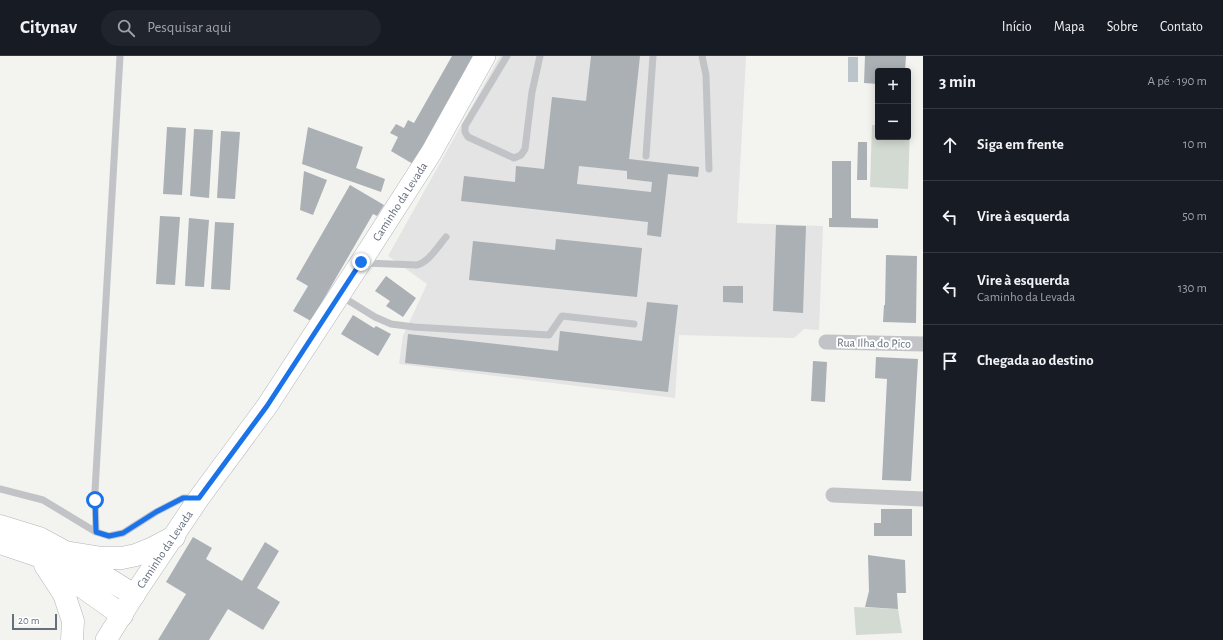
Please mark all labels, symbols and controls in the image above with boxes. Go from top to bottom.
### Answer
search box [101,10,381,46]
icon: search [115,17,137,39]
text: Citynav [20,18,77,37]
text: Pesquisar aqui [147,20,231,35]
text: Início [1002,20,1032,34]
text: Mapa [1054,20,1085,34]
text: Sobre [1107,20,1138,34]
text: Contato [1160,20,1203,34]
map controls [875,68,911,140]
button: + [875,68,911,104]
text: 3 min [939,73,976,90]
text: A pé · 190 m [1147,75,1207,88]
button: − [875,104,911,140]
icon: ahead [939,134,961,156]
text: Siga em frente [977,137,1064,152]
text: 10 m [1183,138,1207,151]
street label: Caminho da Levada [370,160,430,243]
icon: left [939,206,961,228]
text: Vire à esquerda [977,209,1070,224]
text: 50 m [1182,210,1207,223]
route end [352,253,370,271]
text: Vire à esquerda [977,273,1070,288]
icon: left [939,278,961,300]
text: 130 m [1178,282,1207,295]
text: Caminho da Levada [977,291,1075,304]
street label: Rua Ilha do Pico [837,336,911,350]
icon: arrive [939,350,961,372]
text: Chegada ao destino [977,353,1094,368]
route start [86,491,104,509]
street label: Caminho da Levada [134,508,195,590]
scale bar [12,612,57,631]
text: 20 m [18,615,39,626]

